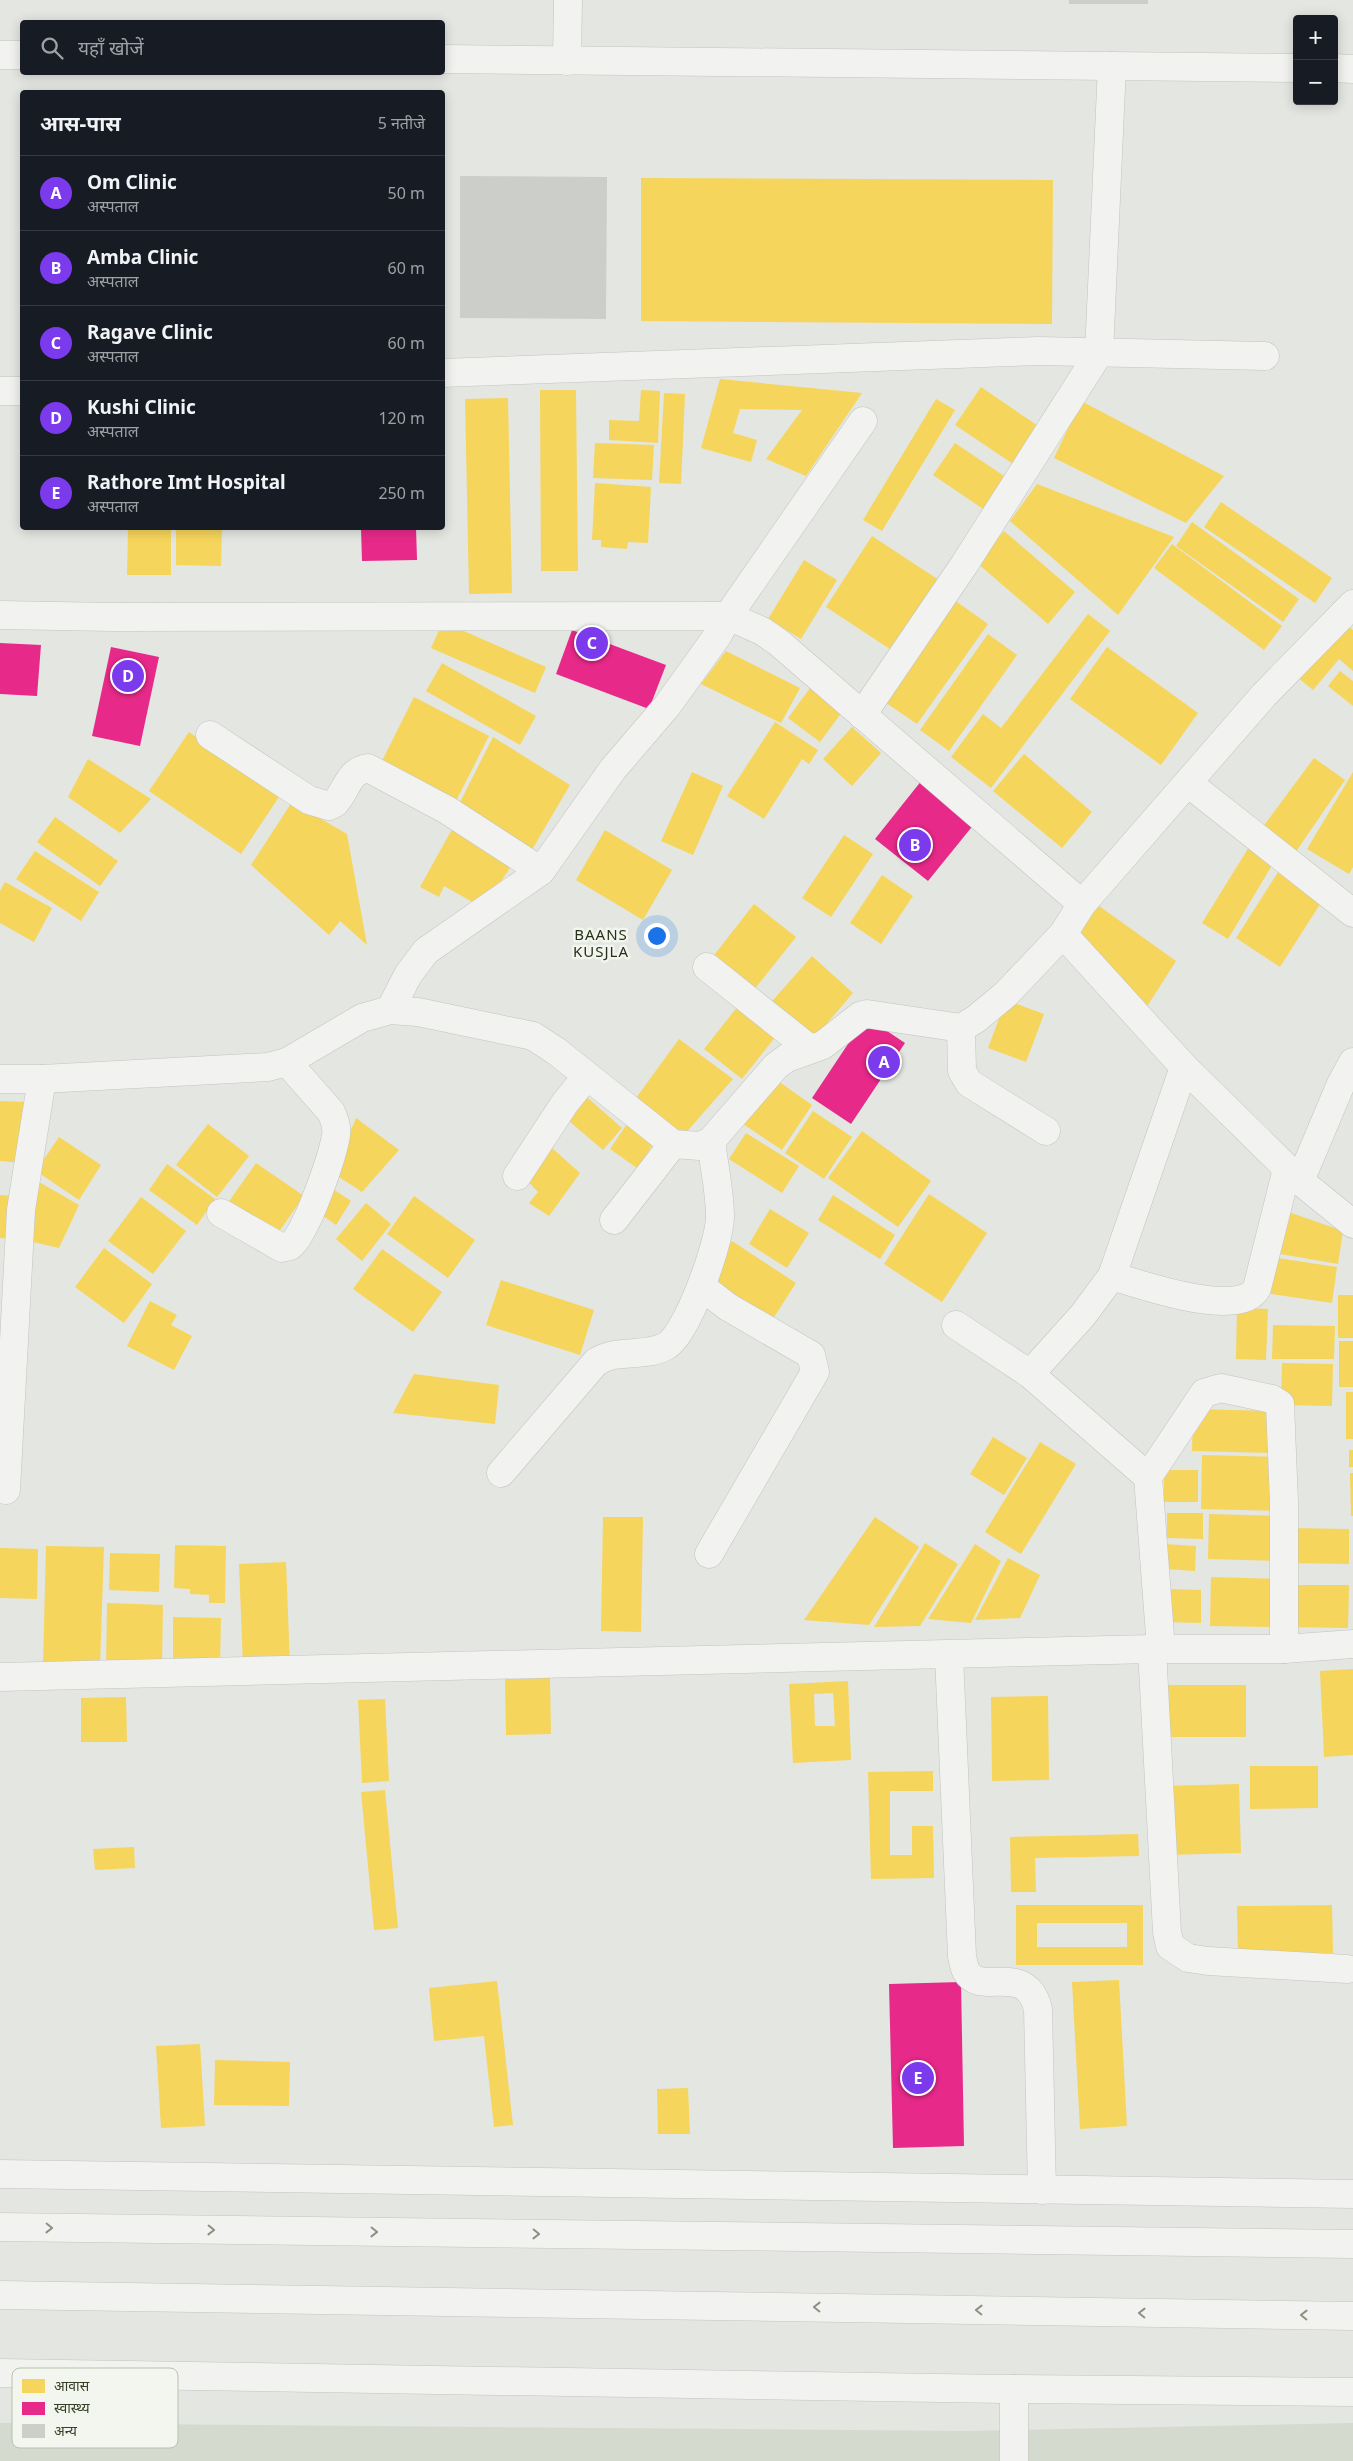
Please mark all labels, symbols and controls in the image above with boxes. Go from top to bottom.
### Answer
map controls [1293,15,1338,105]
button: + [1293,15,1338,60]
search box [20,20,445,75]
icon: search [38,34,66,62]
text: यहाँ खोजें [78,35,144,61]
button: − [1293,60,1338,105]
text: आस-पास [40,109,121,137]
text: 5 नतीजे [378,112,425,134]
text: Om Clinic [87,169,177,195]
text: A [50,182,62,204]
text: 50 m [388,182,425,204]
text: अस्पताल [87,195,139,217]
text: Amba Clinic [87,244,198,270]
text: B [51,257,61,279]
text: 60 m [388,257,425,279]
text: अस्पताल [87,270,139,292]
text: Ragave Clinic [87,319,213,345]
text: C [51,332,61,354]
text: 60 m [388,332,425,354]
text: अस्पताल [87,345,139,367]
text: Kushi Clinic [87,394,196,420]
text: D [50,407,62,429]
text: 120 m [378,407,425,429]
text: अस्पताल [87,420,139,442]
text: Rathore Imt Hospital [87,469,286,495]
text: E [52,482,60,504]
text: 250 m [378,482,425,504]
text: अस्पताल [87,495,139,517]
pin: C [576,624,608,662]
pin: D [112,657,144,695]
pin: B [899,826,931,864]
your location [644,923,670,949]
district label: BAANS KUSJLA [573,924,629,961]
pin: A [868,1043,900,1081]
pin: E [902,2059,934,2097]
one-way arrow [45,2223,53,2233]
one-way arrow [208,2225,215,2235]
one-way arrow [370,2227,378,2237]
one-way arrow [532,2229,540,2239]
one-way arrow [813,2302,821,2313]
one-way arrow [975,2305,983,2315]
one-way arrow [1138,2308,1146,2318]
one-way arrow [1300,2310,1308,2321]
legend [12,2368,178,2448]
text: आवास [54,2376,90,2395]
text: स्वास्थ्य [54,2398,90,2417]
text: अन्य [54,2421,78,2440]

